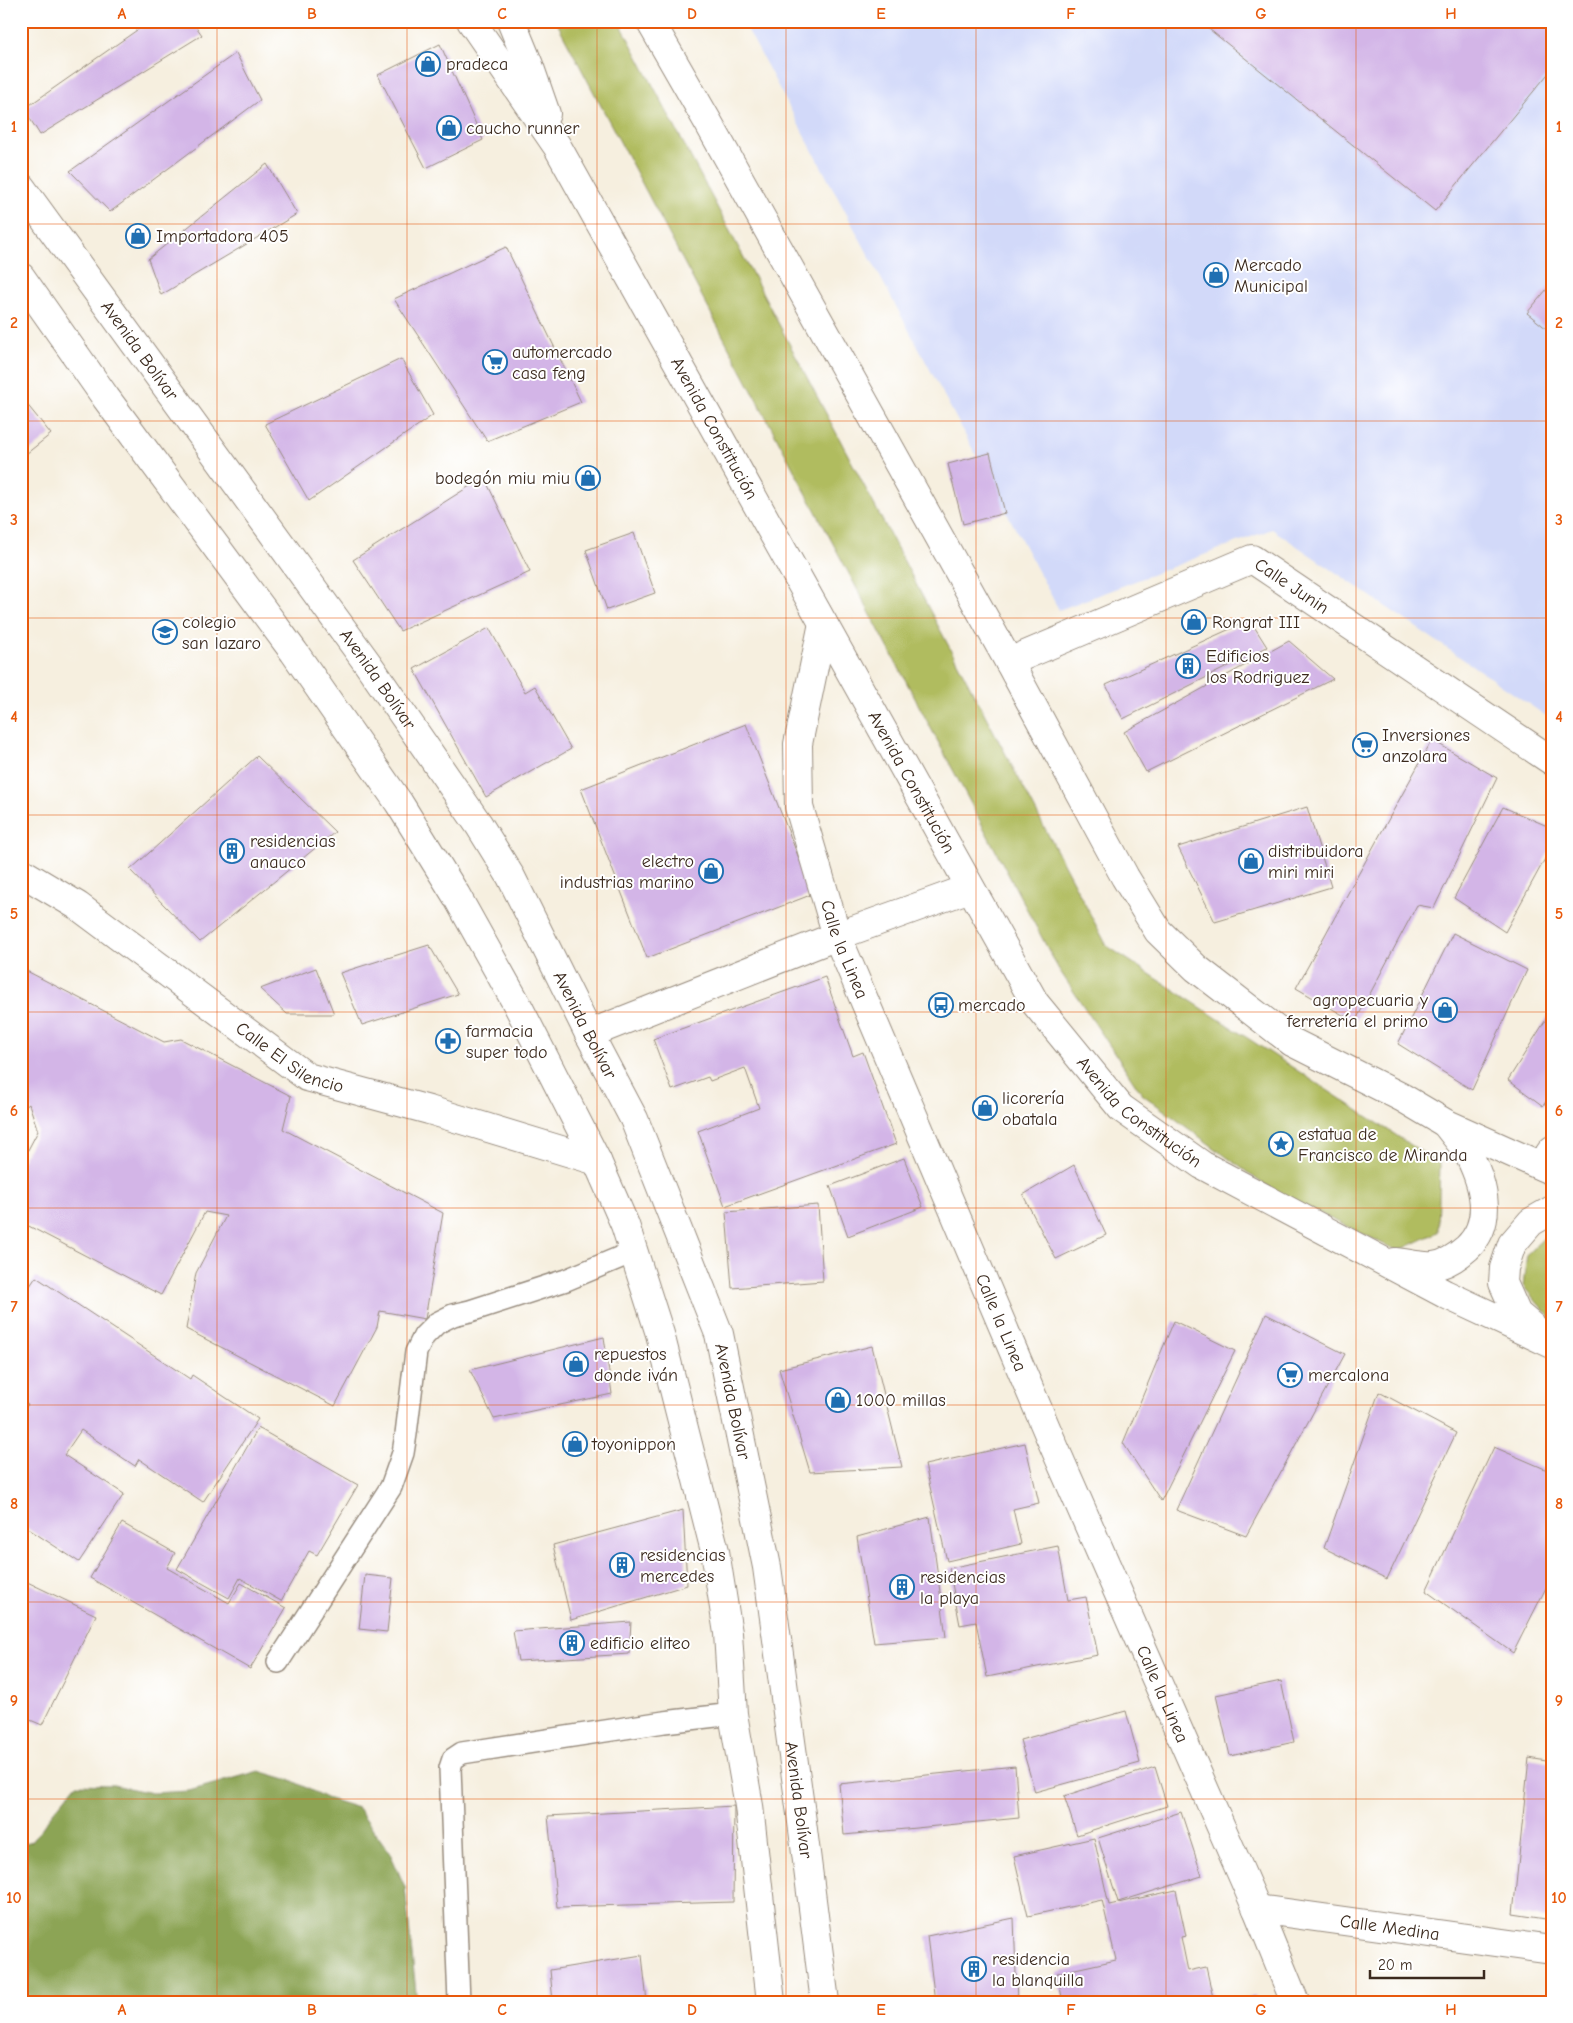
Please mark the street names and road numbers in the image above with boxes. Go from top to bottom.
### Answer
street label: Avenida Bolívar [96,297,183,405]
street label: Avenida Constitución [666,354,762,503]
street label: Calle Junin [1251,554,1333,619]
street label: Avenida Bolívar [335,625,420,734]
street label: Avenida Constitución [863,707,959,857]
street label: Calle la Linea [816,898,872,1002]
street label: Avenida Bolívar [549,968,621,1083]
street label: Calle El Silencio [232,1018,346,1097]
street label: Avenida Constitución [1072,1053,1205,1172]
street label: Calle la Linea [971,1271,1031,1375]
street label: Avenida Bolívar [710,1342,755,1462]
street label: Calle la Linea [1132,1642,1193,1746]
street label: Avenida Bolívar [780,1740,817,1860]
street label: Calle Medina [1339,1911,1441,1945]

